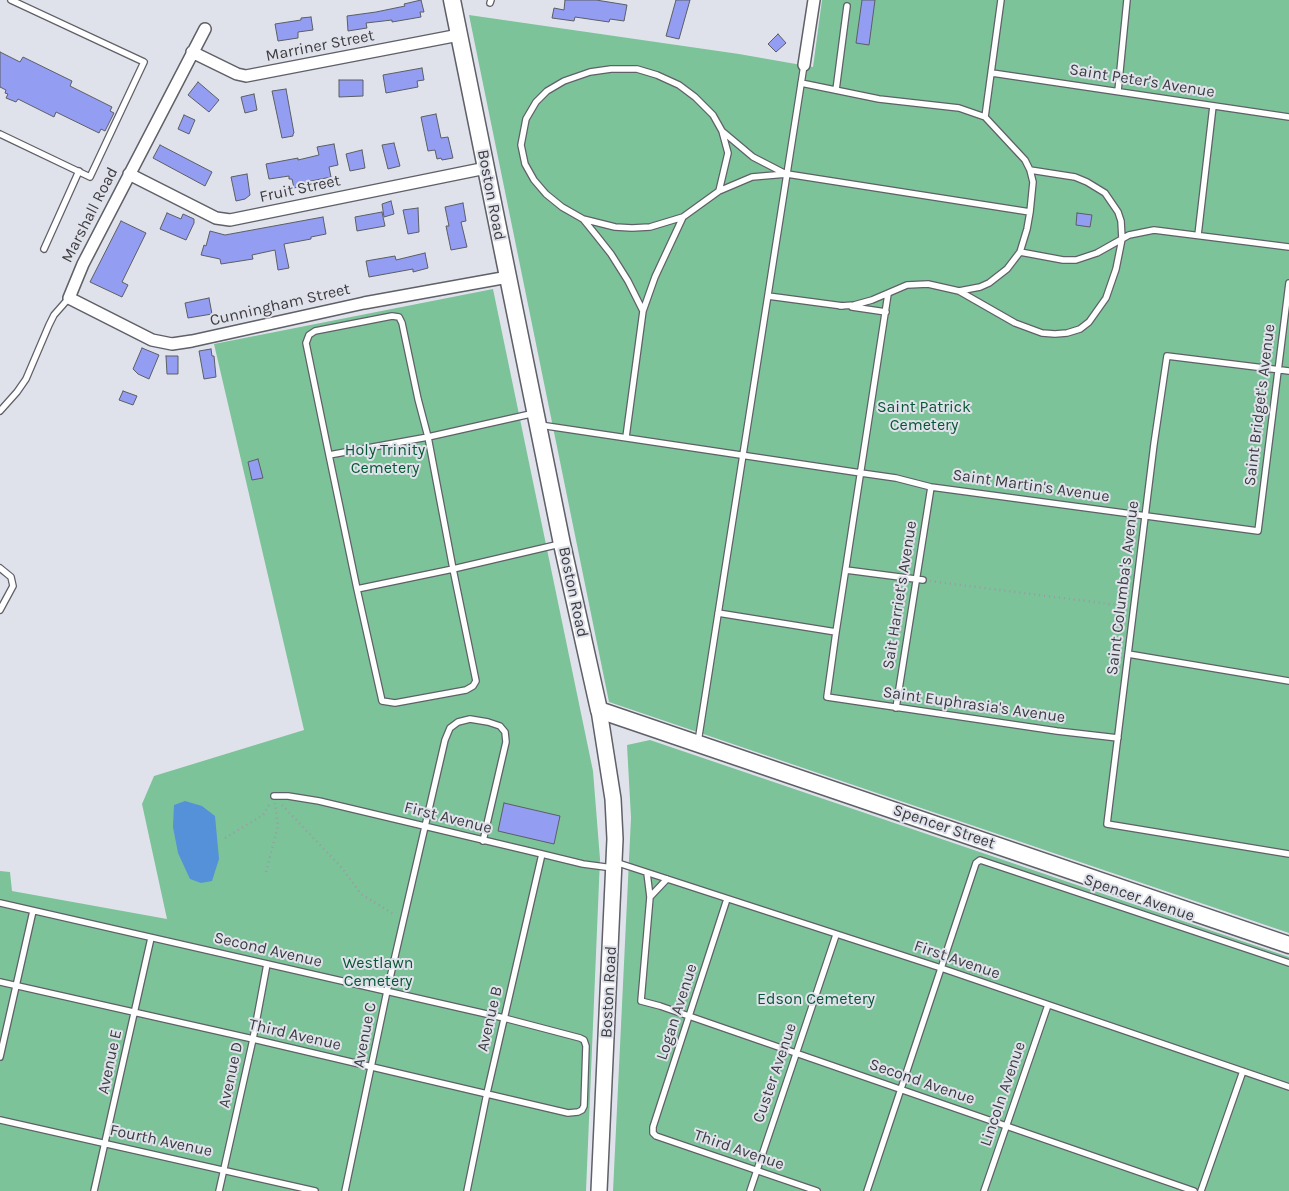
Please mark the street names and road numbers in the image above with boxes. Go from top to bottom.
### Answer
street label: Marriner Street [264,26,376,66]
street label: Saint Peter's Avenue [1068,60,1216,102]
street label: Boston Road [473,148,509,242]
street label: Marshall Road [58,164,122,266]
street label: Fruit Street [258,171,342,207]
street label: Cunningham Street [208,280,352,330]
street label: Saint Bridget's Avenue [1241,323,1279,487]
street label: Saint Martin's Avenue [951,465,1111,507]
street label: Saint Columba's Avenue [1103,500,1143,676]
street label: Sait Harriet's Avenue [879,519,921,671]
street label: Boston Road [554,545,592,639]
street label: Saint Euphrasia's Avenue [882,683,1066,727]
street label: First Avenue [402,798,494,838]
street label: Spencer Street [890,801,998,853]
street label: Spencer Avenue [1081,870,1197,926]
street label: Second Avenue [212,928,324,972]
street label: First Avenue [911,936,1003,984]
street label: Boston Road [597,945,621,1039]
street label: Logan Avenue [652,961,702,1063]
street label: Avenue B [473,984,507,1054]
street label: Avenue C [349,1001,381,1069]
street label: Third Avenue [247,1015,343,1055]
street label: Custer Avenue [749,1021,801,1125]
street label: Avenue E [94,1028,126,1096]
street label: Lincoln Avenue [976,1039,1030,1149]
street label: Avenue D [215,1040,247,1110]
street label: Second Avenue [867,1055,977,1109]
street label: Fourth Avenue [108,1121,214,1161]
street label: Third Avenue [691,1126,787,1174]

